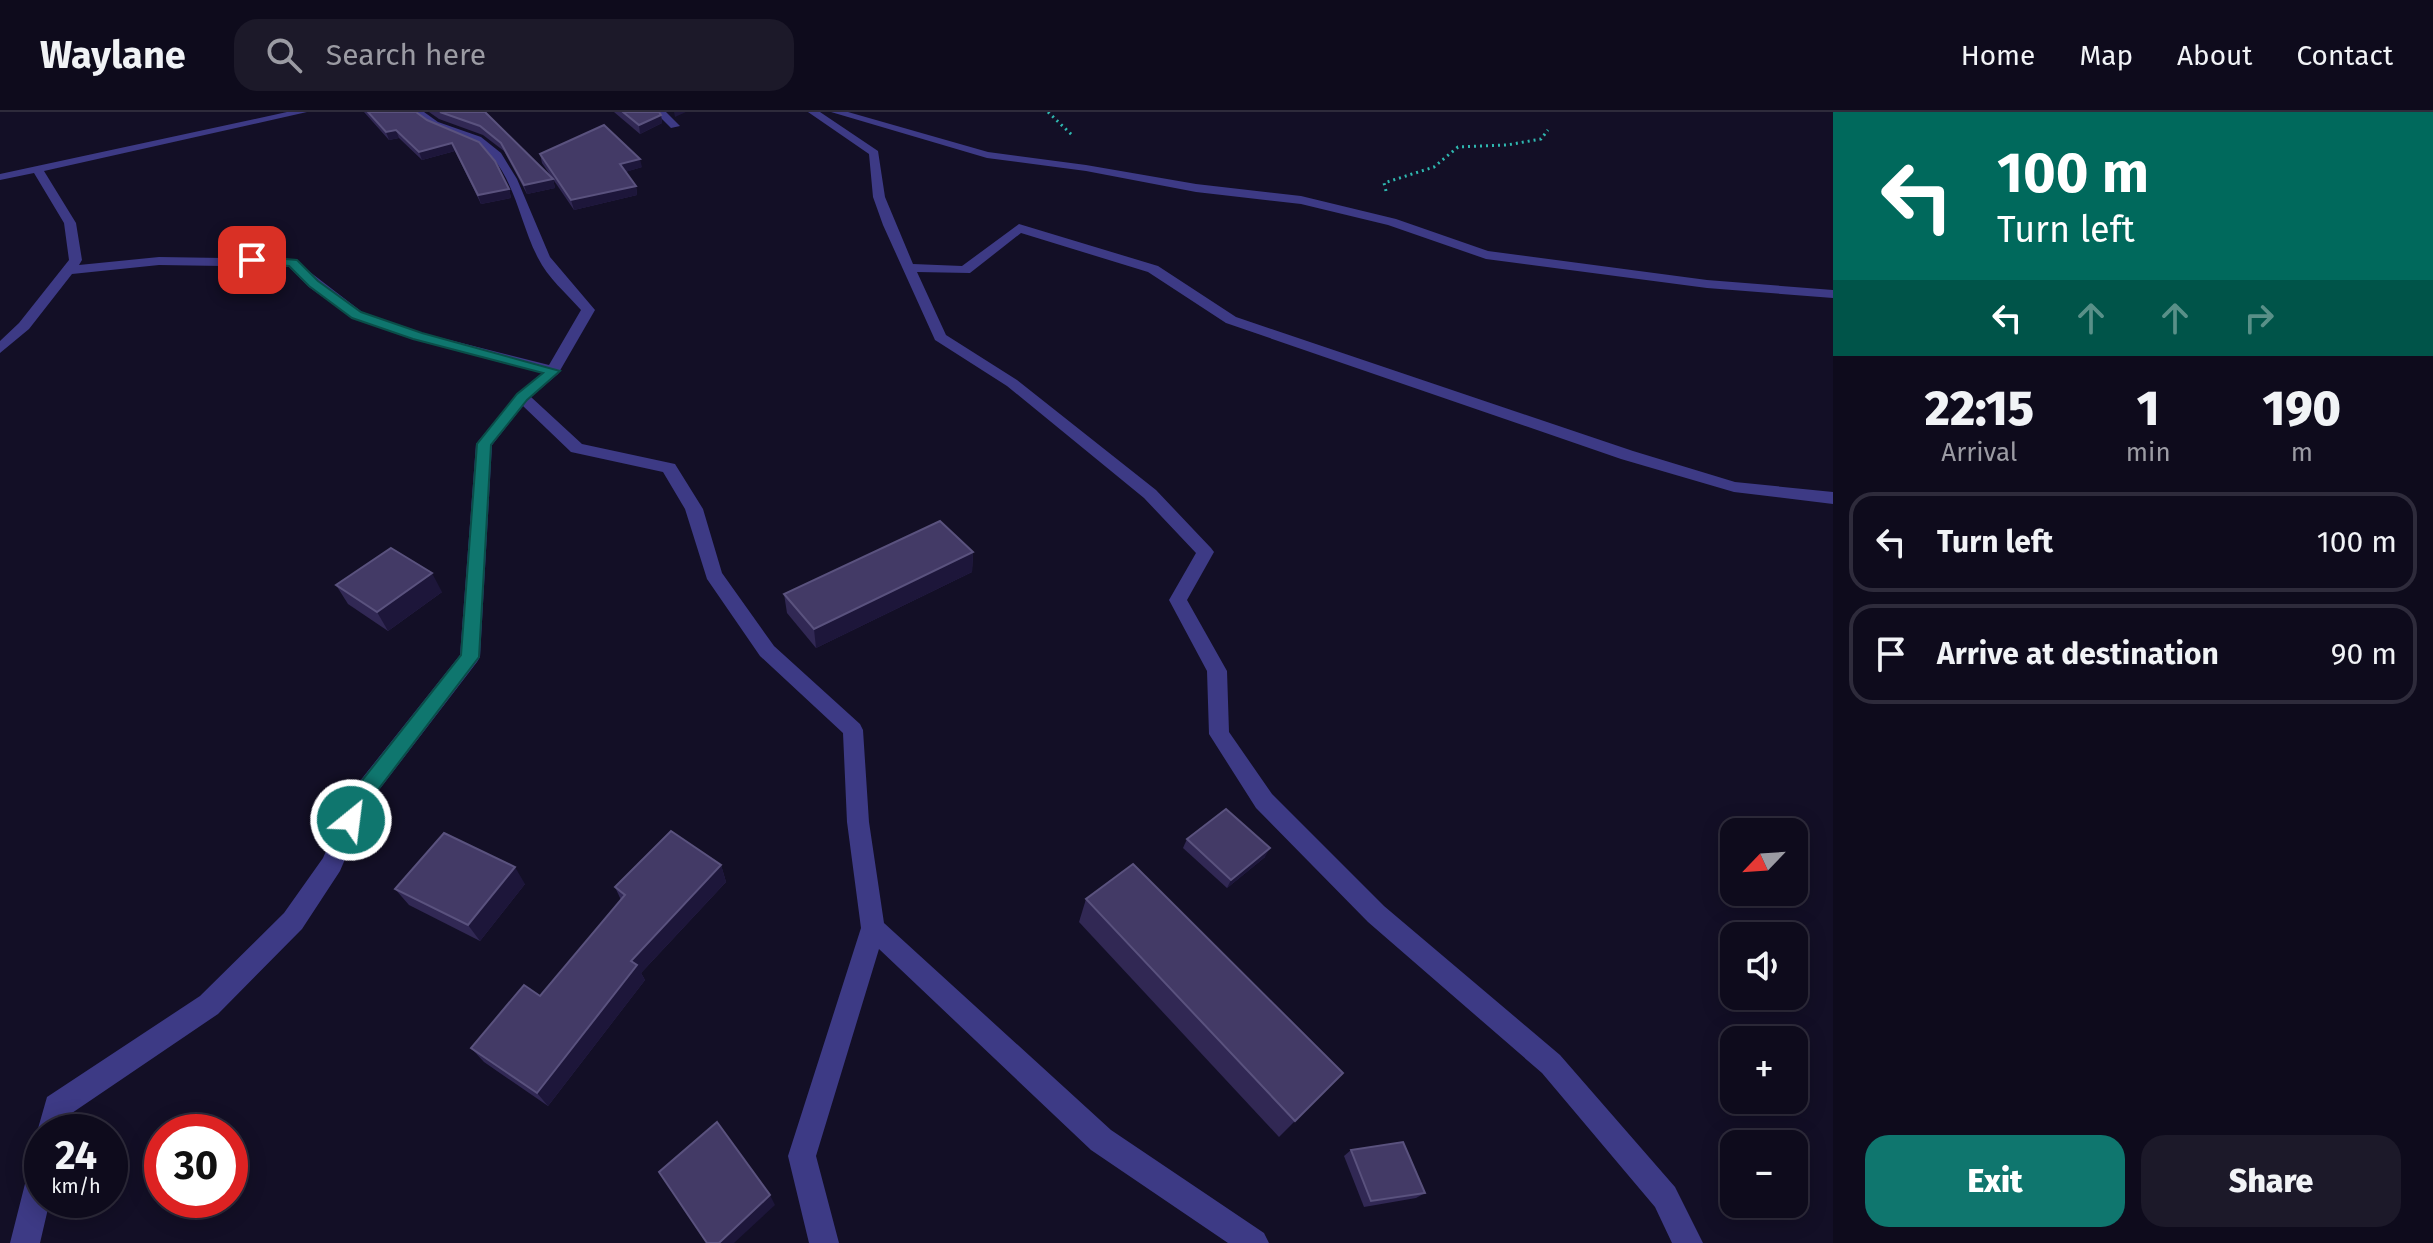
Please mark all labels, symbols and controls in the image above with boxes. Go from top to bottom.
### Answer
search box [234,19,794,91]
text: Waylane [40,32,186,78]
icon: search [262,33,306,77]
text: Search here [326,37,486,73]
text: Home [1961,39,2035,72]
text: Map [2079,39,2133,72]
text: About [2177,39,2252,72]
text: Contact [2296,39,2393,72]
text: 100 m [1997,140,2149,207]
icon: left [1865,144,1969,248]
text: Turn left [1997,208,2135,252]
pin [218,226,286,294]
icon: arrive [230,238,274,282]
icon: left [1985,296,2029,340]
icon: ahead [2069,296,2113,340]
icon: ahead [2153,296,2197,340]
icon: right [2237,296,2281,340]
text: 22:15 [1925,380,2034,438]
text: 1 [2137,380,2160,438]
text: 190 [2263,380,2341,438]
text: Arrival [1941,437,2017,468]
text: min [2126,437,2171,468]
text: m [2291,437,2313,468]
icon: left [1869,520,1913,564]
text: Turn left [1937,524,2053,560]
text: 100 m [2317,524,2397,560]
icon: arrive [1869,632,1913,676]
text: Arrive at destination [1937,636,2219,672]
text: 90 m [2331,636,2397,672]
position arrow [309,778,393,862]
north arrow [1720,818,1808,906]
map controls [1720,818,1808,1218]
button: sound [1720,922,1808,1010]
button: + [1720,1026,1808,1114]
speed limit sign: 30 [144,1114,248,1218]
button: − [1720,1130,1808,1218]
text: 24 [55,1132,97,1180]
button: Exit [1865,1135,2125,1227]
button: Share [2141,1135,2401,1227]
text: km/h [51,1174,101,1198]

